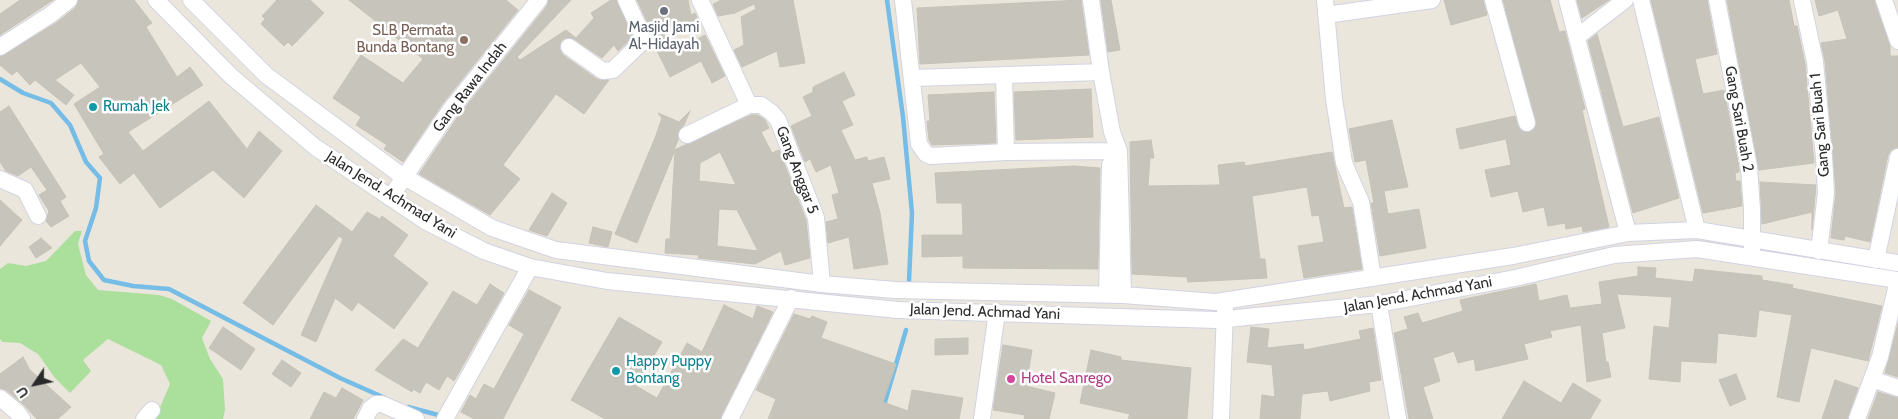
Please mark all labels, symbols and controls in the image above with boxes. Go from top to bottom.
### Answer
marker: Masjid Jami Al-Hidayah [658,5,670,17]
place label: Masjid Jami Al-Hidayah [629,19,699,54]
place label: SLB Permata Bunda Bontang [356,22,454,57]
marker: SLB Permata Bunda Bontang [458,34,470,46]
street label: Gang Rawa Indah [429,38,511,136]
street label: Gang Sari Buah 2 [1721,65,1757,173]
street label: Gang Sari Buah 1 [1806,72,1834,178]
place label: Rumah Jek [103,98,170,116]
marker: Rumah Jek [87,101,99,113]
street label: Gang Anggar 5 [772,124,822,216]
street label: Jalan Jend. Achmad Yani [323,148,459,242]
street label: Jalan Jend. Achmad Yani [1342,273,1494,317]
street label: Jalan Jend. Achmad Yani [910,300,1060,324]
place label: Happy Puppy Bontang [626,353,712,388]
north arrow [10,359,60,409]
marker: Happy Puppy Bontang [610,365,622,377]
place label: Hotel Sanrego [1021,370,1111,388]
marker: Hotel Sanrego [1005,373,1017,385]
text: U [12,383,33,402]

